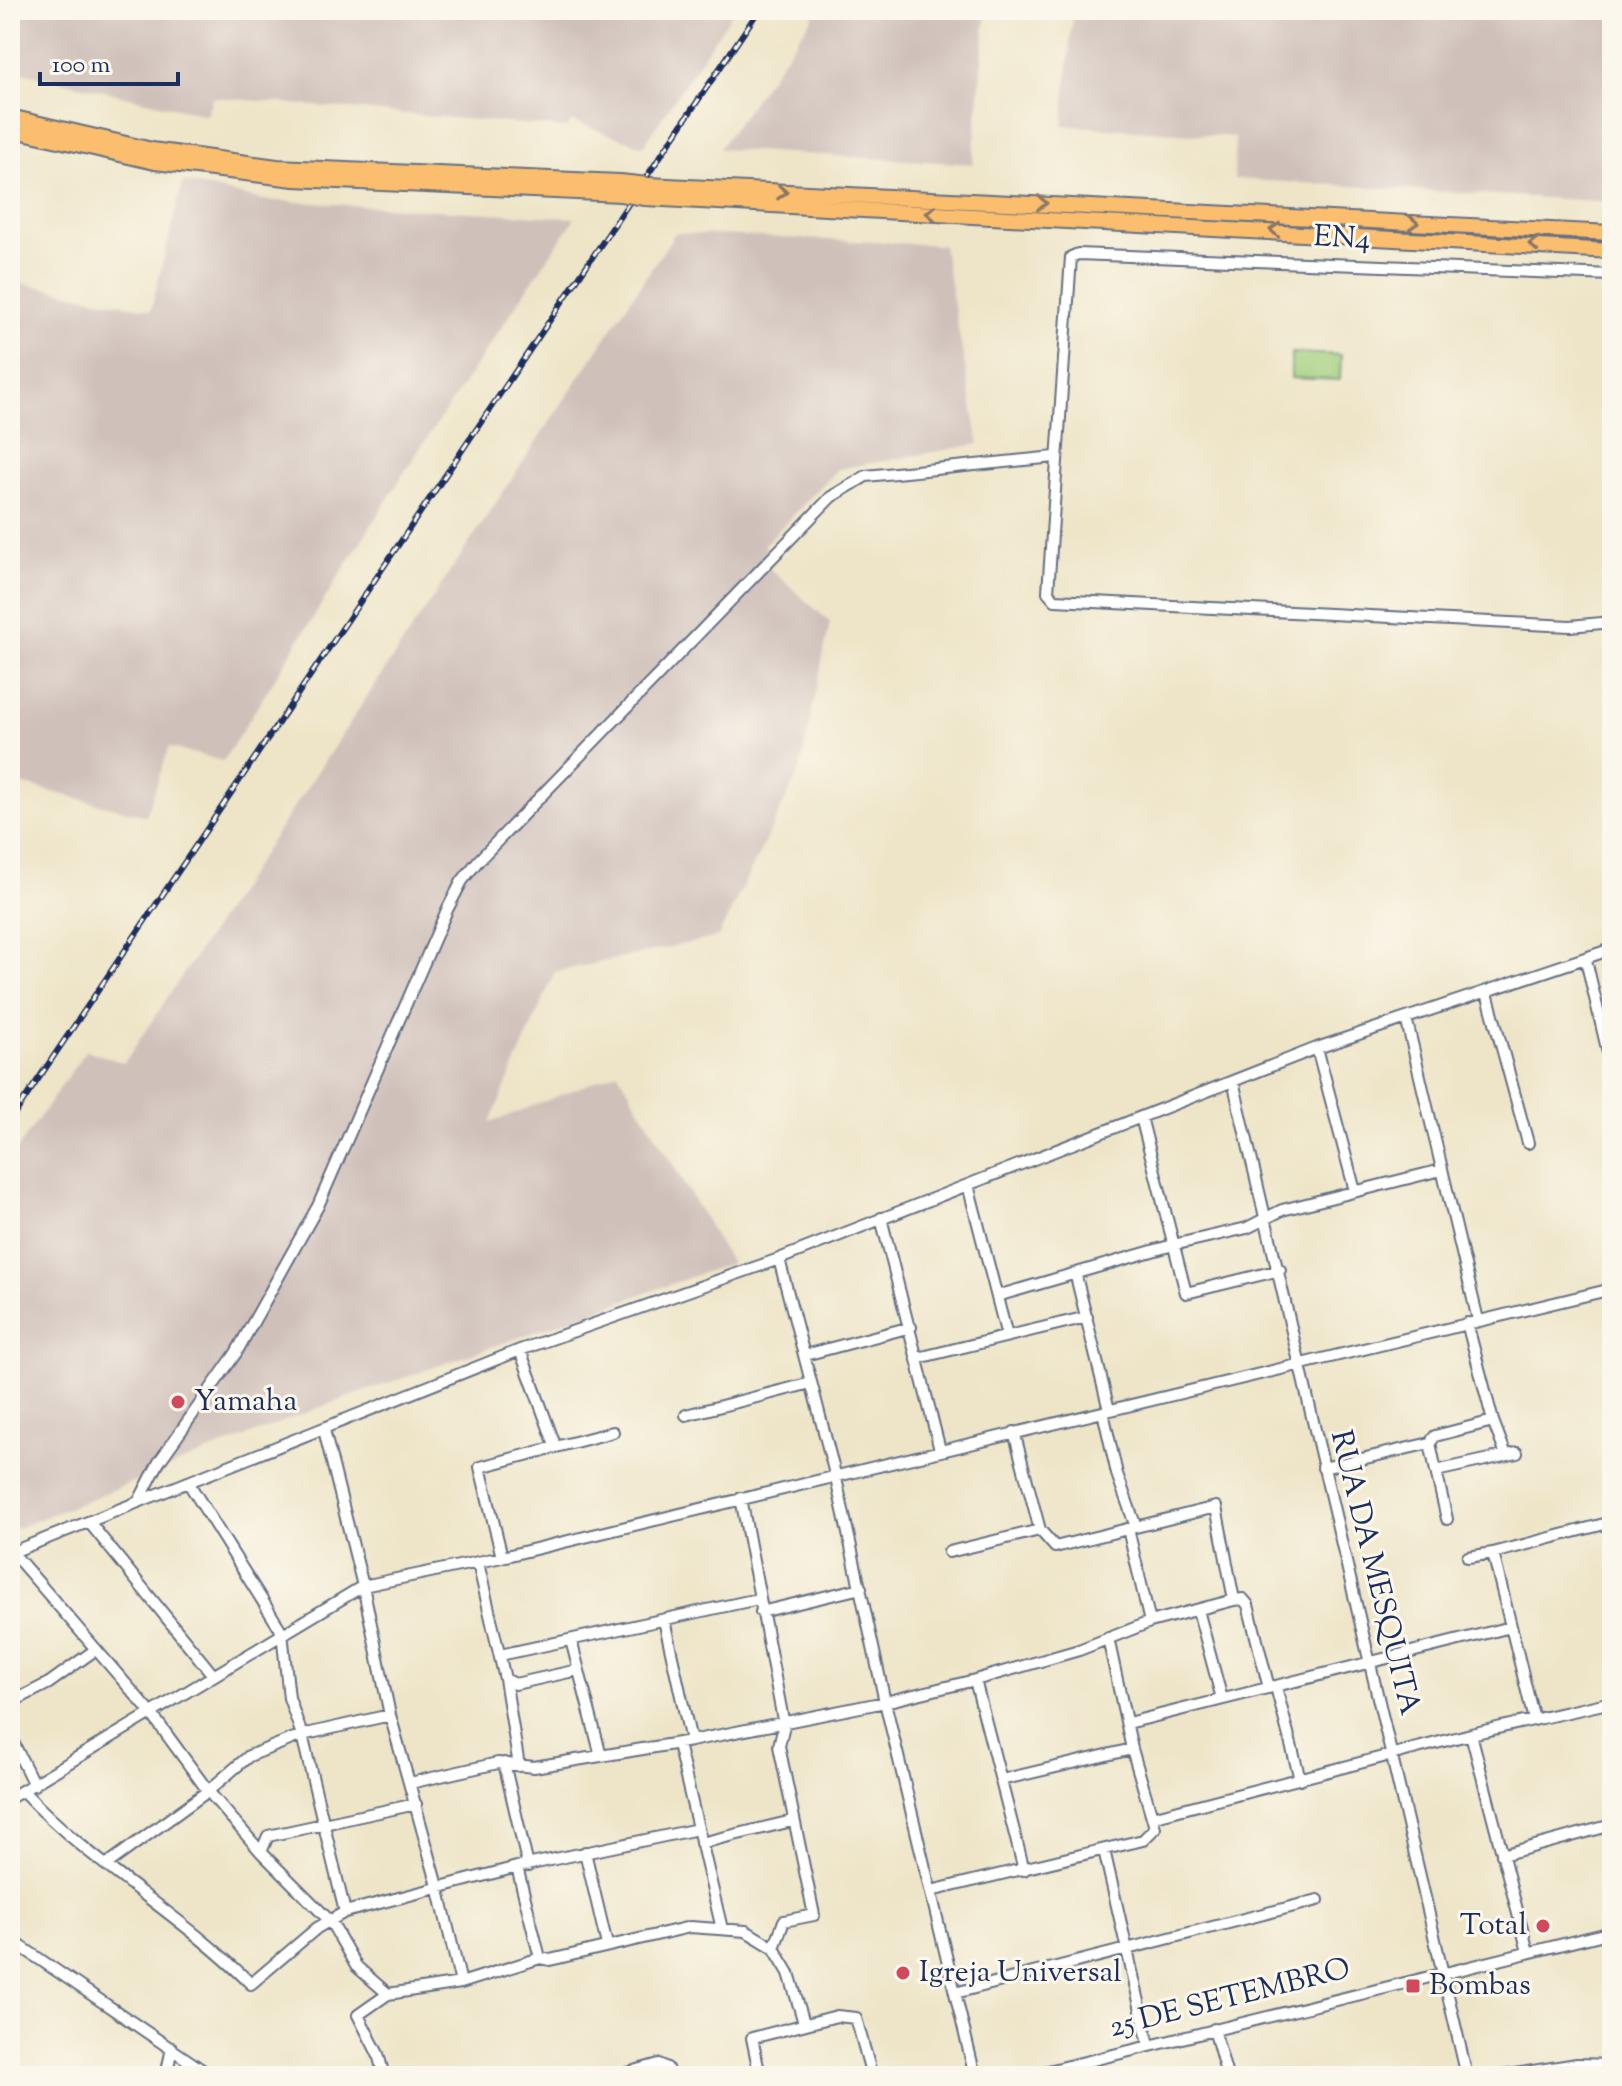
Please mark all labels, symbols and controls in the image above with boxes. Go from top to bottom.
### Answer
scale bar [40,36,178,86]
text: 100 m [52,49,110,83]
one-way arrow [776,183,789,200]
one-way arrow [1036,195,1049,212]
one-way arrow [924,205,937,222]
one-way arrow [1407,214,1420,231]
street label: EN4 [1313,216,1371,262]
one-way arrow [1268,222,1281,239]
one-way arrow [1527,236,1540,253]
place label: Yamaha [194,1381,297,1424]
marker: Yamaha [169,1393,187,1411]
street label: RUA DA MESQUITA [1318,1426,1430,1720]
place label: Total [1460,1905,1527,1948]
marker: Total [1534,1917,1552,1935]
street label: 25 DE SETEMBRO [1105,1948,1355,2050]
place label: Igreja Universal [919,1952,1122,1995]
marker: Igreja Universal [894,1964,912,1982]
place label: Bombas [1429,1965,1531,2008]
marker: Bombas [1404,1977,1422,1995]

